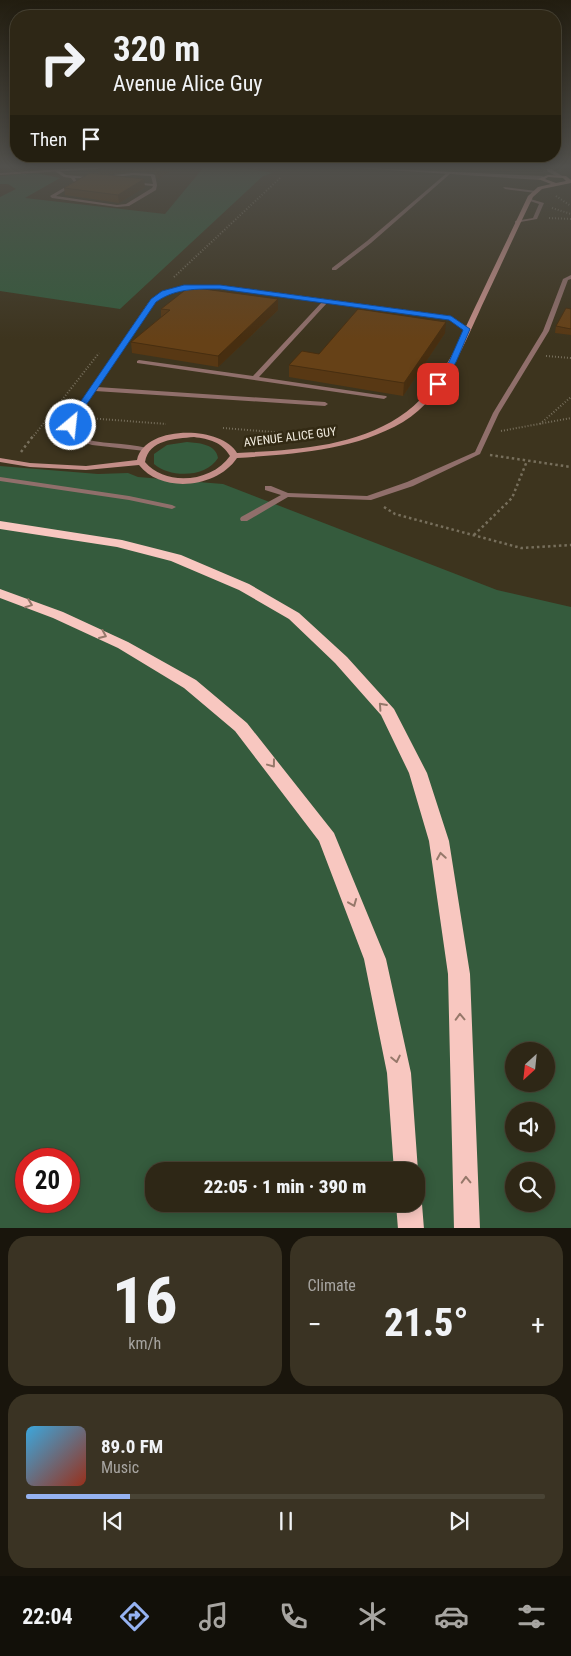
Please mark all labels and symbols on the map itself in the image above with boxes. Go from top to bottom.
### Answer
pin [417,363,459,405]
position arrow [44,398,96,450]
street label: AVENUE ALICE GUY [243,424,338,450]
one-way arrow [24,598,33,608]
one-way arrow [98,629,107,639]
one-way arrow [379,703,388,712]
one-way arrow [266,758,275,768]
one-way arrow [437,852,447,861]
one-way arrow [347,898,357,907]
one-way arrow [455,1013,466,1021]
north arrow [505,1042,555,1092]
one-way arrow [390,1055,401,1064]
speed limit sign: 20 [15,1148,80,1213]
one-way arrow [460,1176,471,1184]

